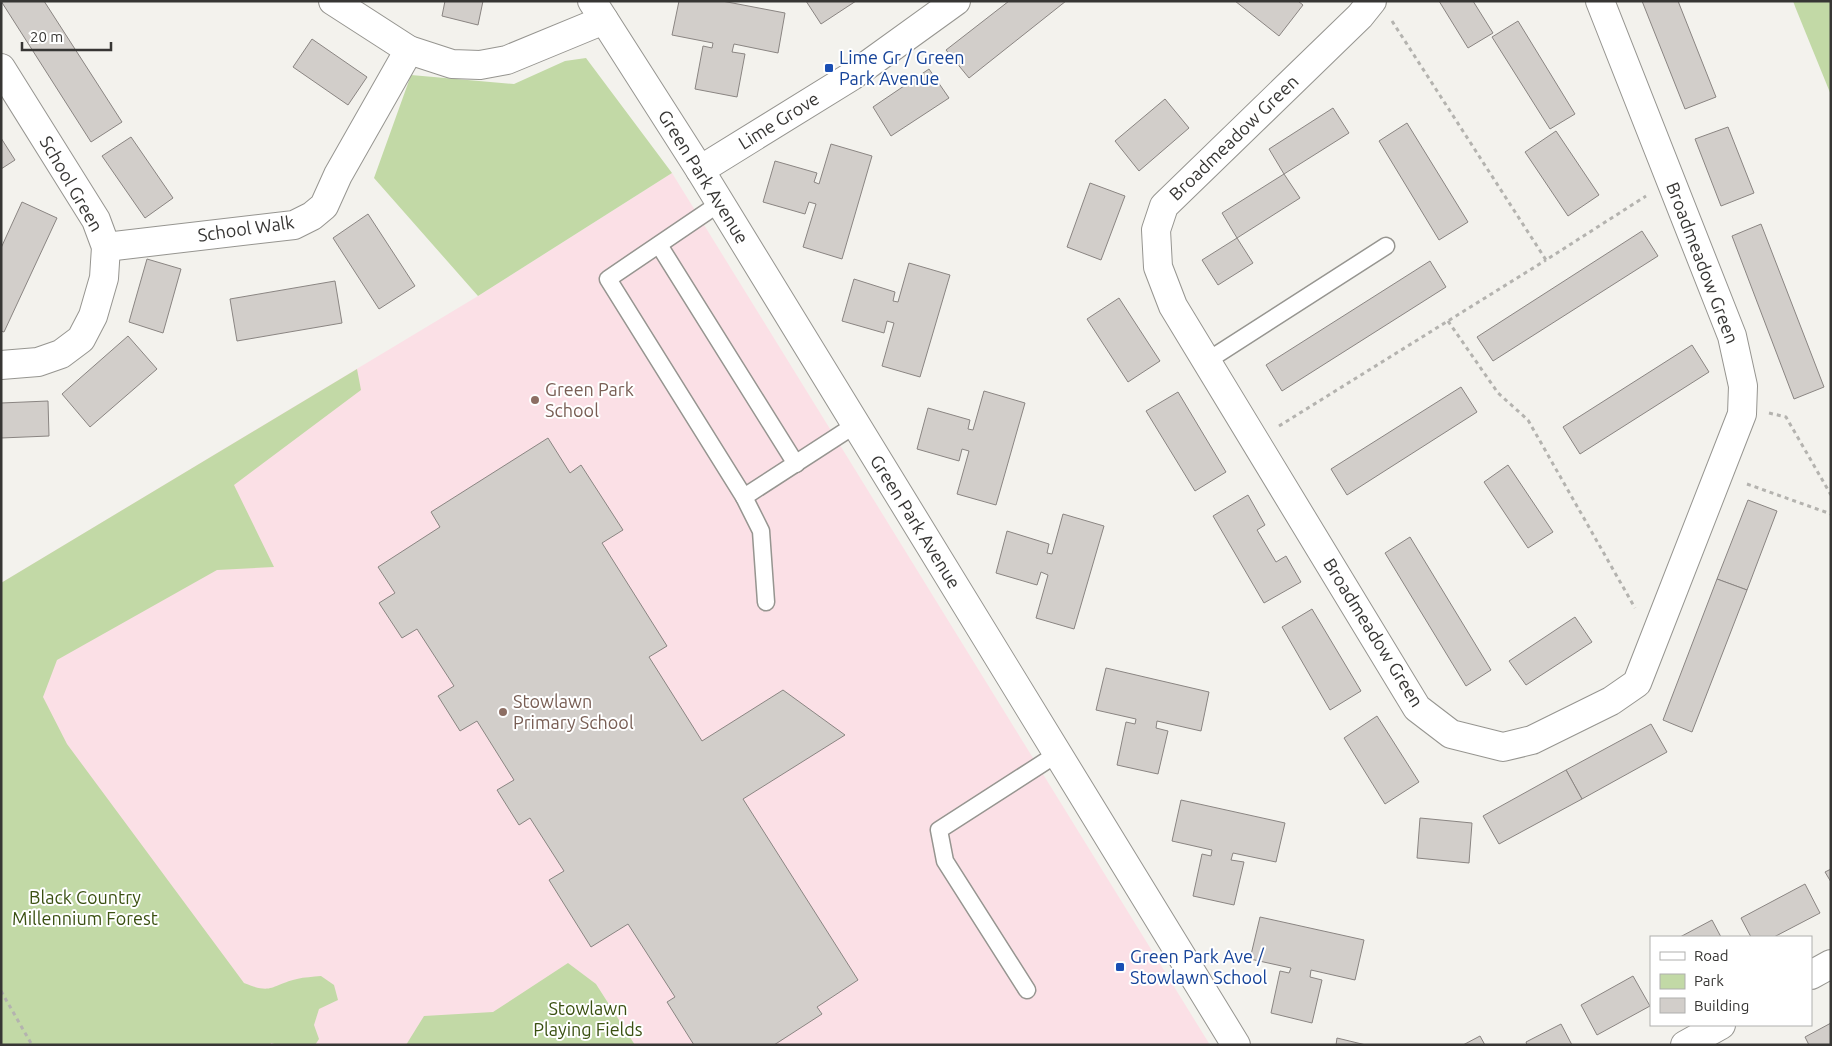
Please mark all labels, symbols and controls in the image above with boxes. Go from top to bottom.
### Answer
scale bar [22,20,111,52]
text: 20 m [30,28,63,45]
place label: Lime Gr / Green Park Avenue [839,47,965,88]
marker: Lime Gr / Green Park Avenue [823,62,835,74]
street label: Broadmeadow Green [1165,71,1302,204]
street label: Lime Grove [735,88,822,153]
street label: Green Park Avenue [655,106,753,247]
street label: School Green [36,132,107,235]
street label: Broadmeadow Green [1663,179,1743,346]
street label: School Walk [196,211,295,245]
place label: Green Park School [545,379,634,420]
marker: Green Park School [529,394,541,406]
street label: Green Park Avenue [867,451,965,592]
street label: Broadmeadow Green [1320,555,1428,710]
place label: Stowlawn Primary School [513,691,634,732]
marker: Stowlawn Primary School [497,706,509,718]
park label: Black Country Millennium Forest [12,887,158,928]
legend [1650,936,1812,1026]
place label: Green Park Ave / Stowlawn School [1130,946,1267,987]
text: Road [1694,947,1729,964]
marker: Green Park Ave / Stowlawn School [1114,961,1126,973]
text: Park [1694,972,1724,989]
text: Building [1694,997,1749,1014]
park label: Stowlawn Playing Fields [533,998,643,1039]

